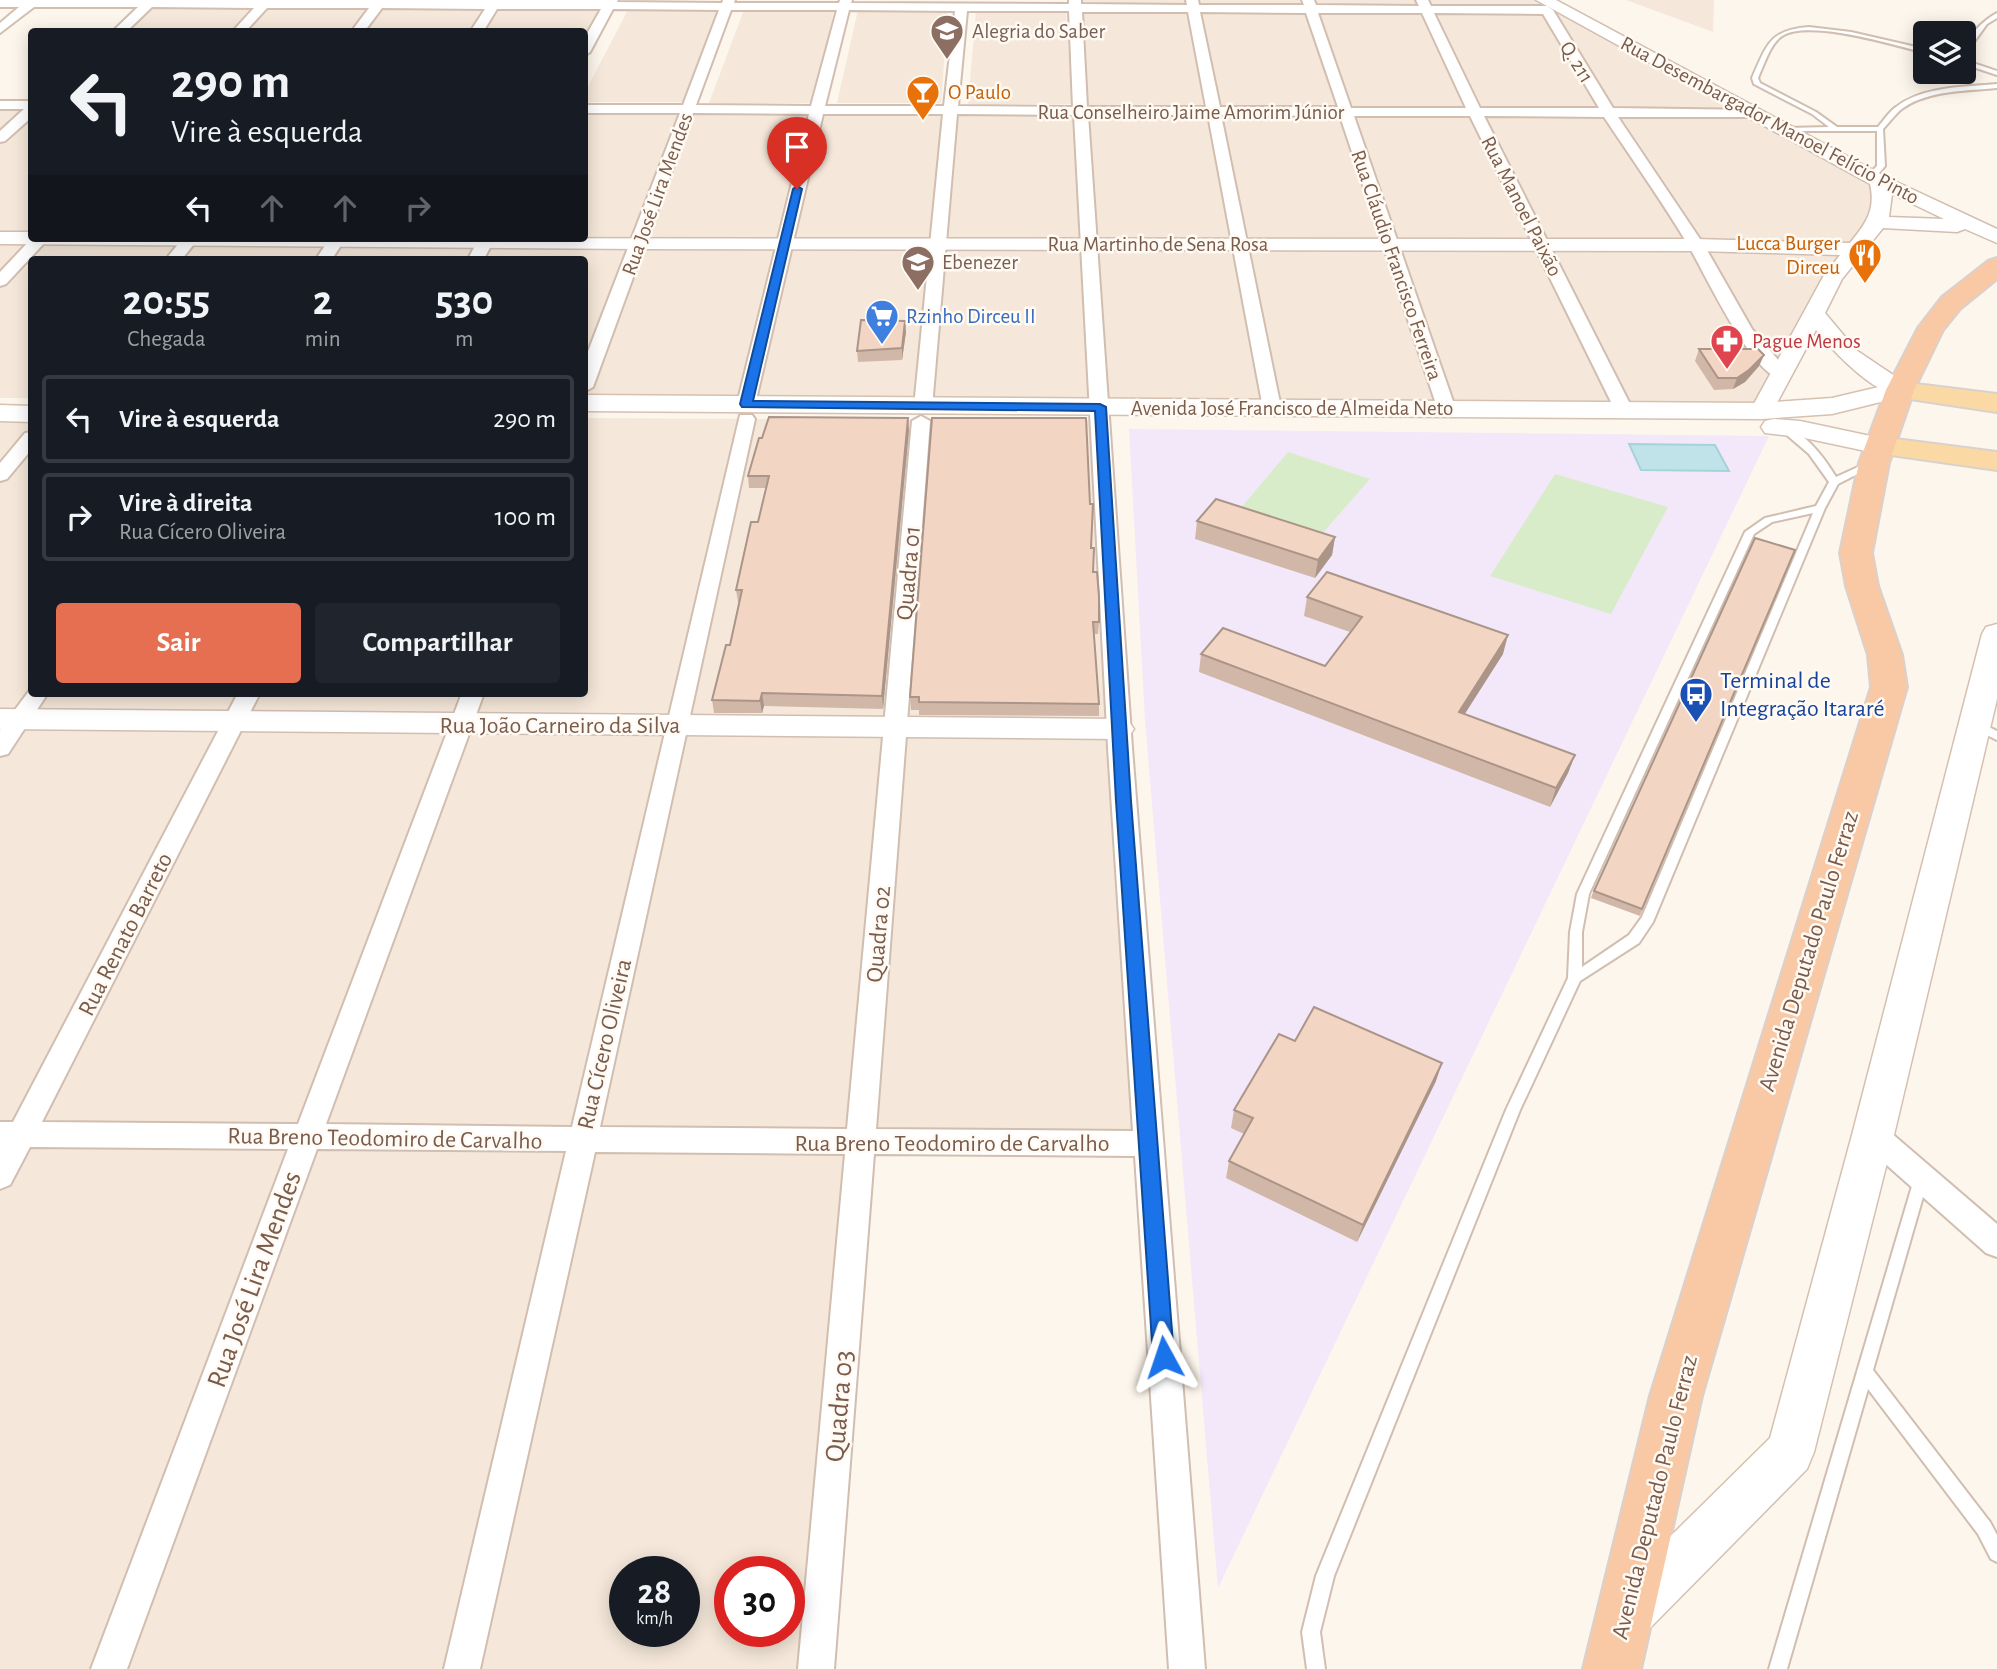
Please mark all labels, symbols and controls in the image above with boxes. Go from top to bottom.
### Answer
school or university icon: Alegria do Saber [928,12,966,61]
place label: Alegria do Saber [972,21,1105,42]
map controls [1913,21,1976,84]
button: layers [1913,21,1976,84]
street label: Rua Desembargador Manoel Felício Pinto [1617,33,1922,208]
street label: Q. 211 [1556,38,1597,87]
icon: left [56,56,147,147]
text: 290 m [171,58,290,107]
bar icon: O Paulo [904,73,942,122]
place label: O Paulo [948,82,1011,103]
street label: Rua Conselheiro Jaime Amorim Júnior [1038,102,1345,123]
street label: Rua José Lira Mendes [618,110,697,278]
text: Vire à esquerda [171,116,363,148]
pin [767,117,827,189]
icon: arrive [778,128,816,166]
street label: Rua Manoel Paixão [1477,133,1566,280]
street label: Rua Cláudio Francisco Ferreira [1347,147,1446,383]
icon: left [180,189,218,227]
icon: ahead [253,189,291,227]
icon: ahead [326,189,364,227]
icon: right [399,189,437,227]
place label: Lucca Burger Dirceu [1736,233,1840,278]
street label: Rua Martinho de Sena Rosa [1048,234,1269,255]
restaurant icon: Lucca Burger Dirceu [1846,236,1884,285]
school or university icon: Ebenezer [899,243,937,292]
place label: Ebenezer [942,252,1018,273]
text: 20:55 [123,280,210,322]
text: 2 [313,280,333,322]
text: 530 [435,280,493,322]
supermarket icon: Rzinho Dirceu II [863,297,901,346]
place label: Rzinho Dirceu II [906,306,1036,327]
pharmacy icon: Pague Menos [1708,322,1746,371]
text: Chegada [127,328,206,351]
text: min [305,328,341,351]
text: m [455,328,474,351]
place label: Pague Menos [1752,331,1861,352]
street label: Avenida José Francisco de Almeida Neto [1131,398,1453,419]
icon: left [60,400,98,438]
text: Vire à esquerda [119,406,280,432]
text: 290 m [493,406,556,432]
text: Vire à direita [119,490,253,516]
icon: right [60,498,98,536]
text: 100 m [495,504,556,530]
text: Rua Cícero Oliveira [119,521,286,544]
street label: Quadra 01 [893,525,925,621]
button: Sair [56,603,301,683]
button: Compartilhar [315,603,560,683]
place label: Terminal de Integração Itararé [1720,669,1885,721]
bus stop icon: Terminal de Integração Itararé [1677,675,1715,724]
street label: Rua João Carneiro da Silva [440,714,680,738]
street label: Avenida Deputado Paulo Ferraz [1755,808,1863,1094]
street label: Rua Renato Barreto [74,849,177,1020]
street label: Quadra 02 [863,885,895,984]
street label: Rua Cícero Oliveira [574,957,636,1132]
street label: Rua Breno Teodomiro de Carvalho [227,1124,543,1154]
street label: Rua Breno Teodomiro de Carvalho [794,1132,1110,1156]
street label: Rua José Lira Mendes [203,1168,307,1392]
position arrow [1127,1320,1201,1394]
street label: Quadra 03 [821,1349,859,1463]
street label: Avenida Deputado Paulo Ferraz [1608,1353,1702,1642]
speed limit sign: 30 [714,1556,805,1647]
text: 28 [638,1575,671,1610]
text: km/h [636,1610,673,1628]

